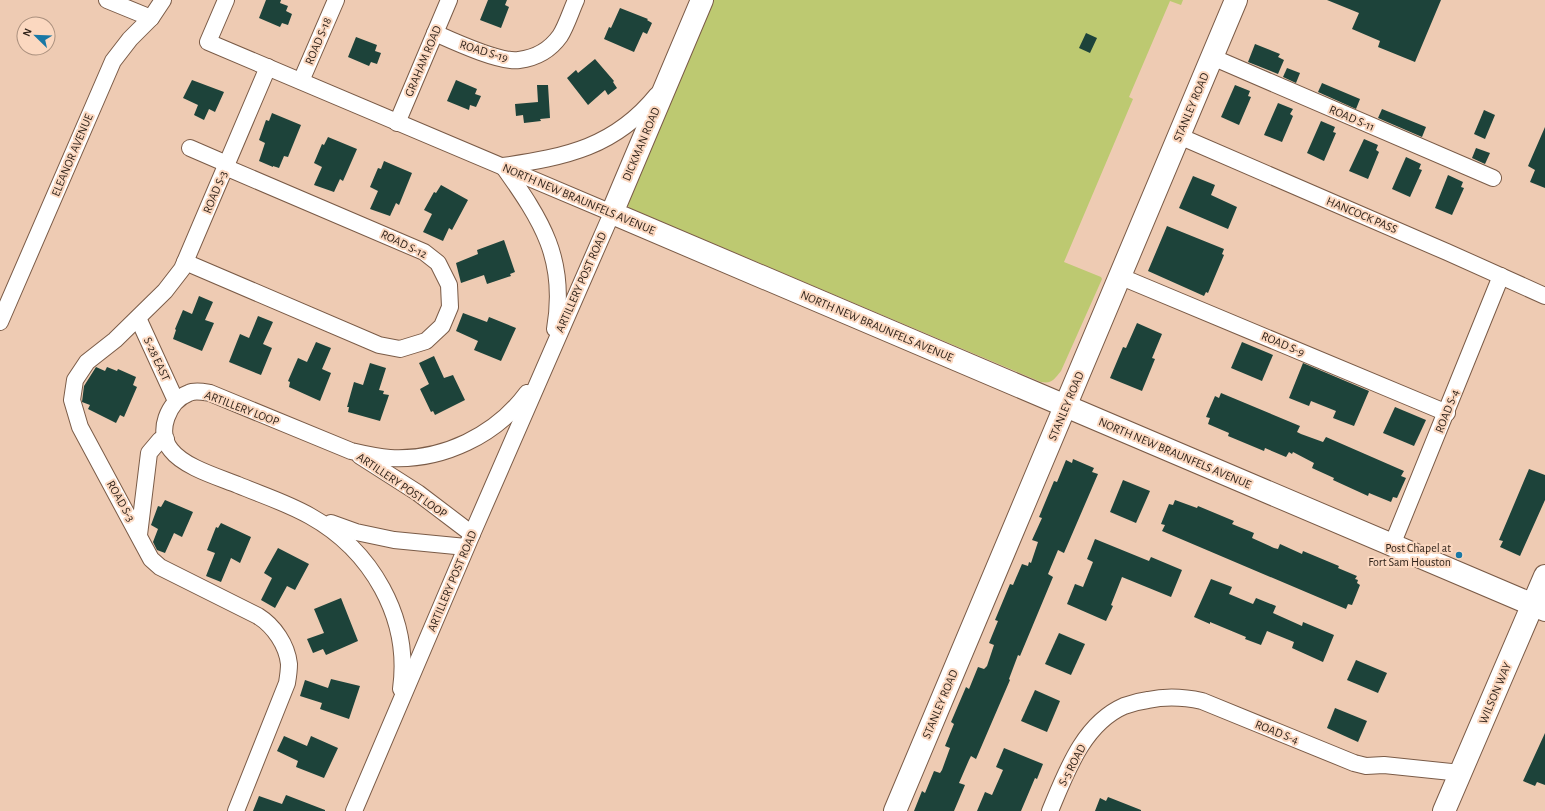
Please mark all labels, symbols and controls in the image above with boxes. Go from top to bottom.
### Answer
street label: ROAD S-18 [303,15,333,66]
north arrow [16,16,56,56]
street label: GRAHAM ROAD [403,23,443,98]
text: N [21,27,34,38]
street label: ROAD S-19 [458,38,510,64]
street label: STANLEY ROAD [1171,71,1211,143]
street label: ROAD S-11 [1327,103,1377,133]
street label: DICKMAN ROAD [620,105,662,183]
street label: ELEANOR AVENUE [49,112,95,198]
street label: NORTH NEW BRAUNFELS AVENUE [501,161,657,237]
street label: ROAD S-3 [201,169,229,215]
street label: HANCOCK PASS [1325,195,1399,235]
street label: ROAD S-12 [379,228,429,260]
street label: ARTILLERY POST ROAD [553,230,609,334]
street label: NORTH NEW BRAUNFELS AVENUE [799,288,955,364]
street label: ROAD S-9 [1260,330,1307,359]
street label: S-28 EAST [142,335,172,383]
street label: STANLEY ROAD [1046,370,1086,442]
street label: ROAD S-4 [1433,387,1461,434]
street label: ARTILLERY LOOP [203,388,281,428]
street label: NORTH NEW BRAUNFELS AVENUE [1097,415,1253,491]
street label: ARTILLERY POST LOOP [355,450,449,520]
street label: ROAD S-3 [105,478,137,524]
street label: ARTILLERY POST ROAD [425,528,479,633]
place label: Post Chapel at Fort Sam Houston [1368,542,1451,568]
marker: Post Chapel at Fort Sam Houston [1454,550,1464,560]
street label: WILSON WAY [1477,660,1514,726]
street label: STANLEY ROAD [920,668,960,740]
street label: ROAD S-4 [1254,718,1301,746]
street label: S-5 ROAD [1056,742,1088,788]

